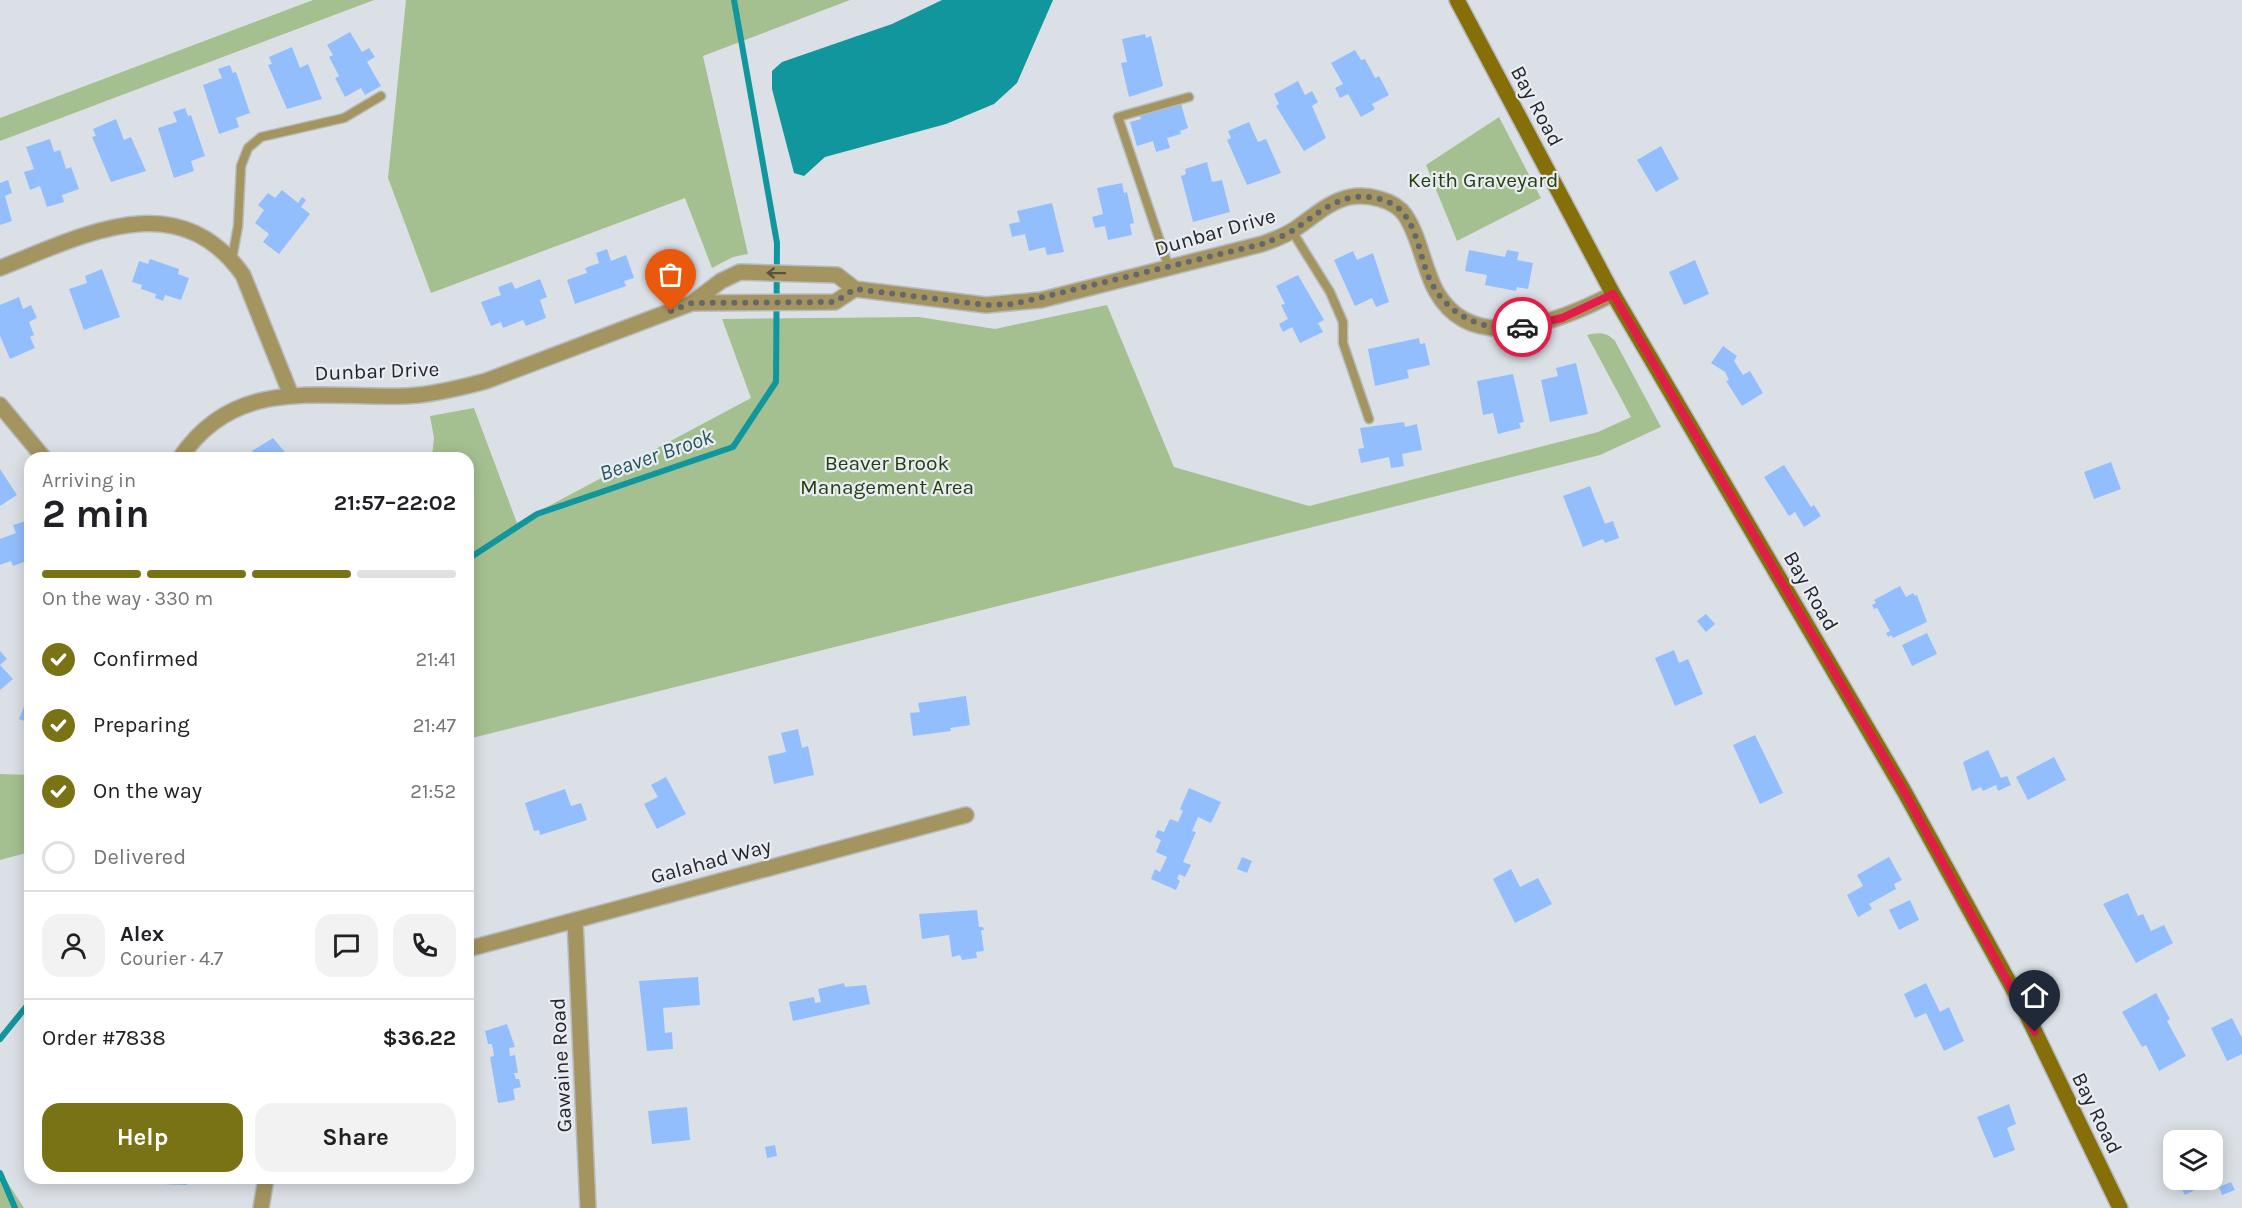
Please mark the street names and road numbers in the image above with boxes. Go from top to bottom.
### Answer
street label: Bay Road [1506,62,1568,150]
street label: Dunbar Drive [1152,203,1278,261]
street label: Dunbar Drive [314,357,440,385]
street label: Bay Road [1779,547,1843,635]
street label: Galahad Way [648,833,774,889]
street label: Gawaine Road [545,997,577,1133]
street label: Bay Road [2067,1068,2127,1158]

